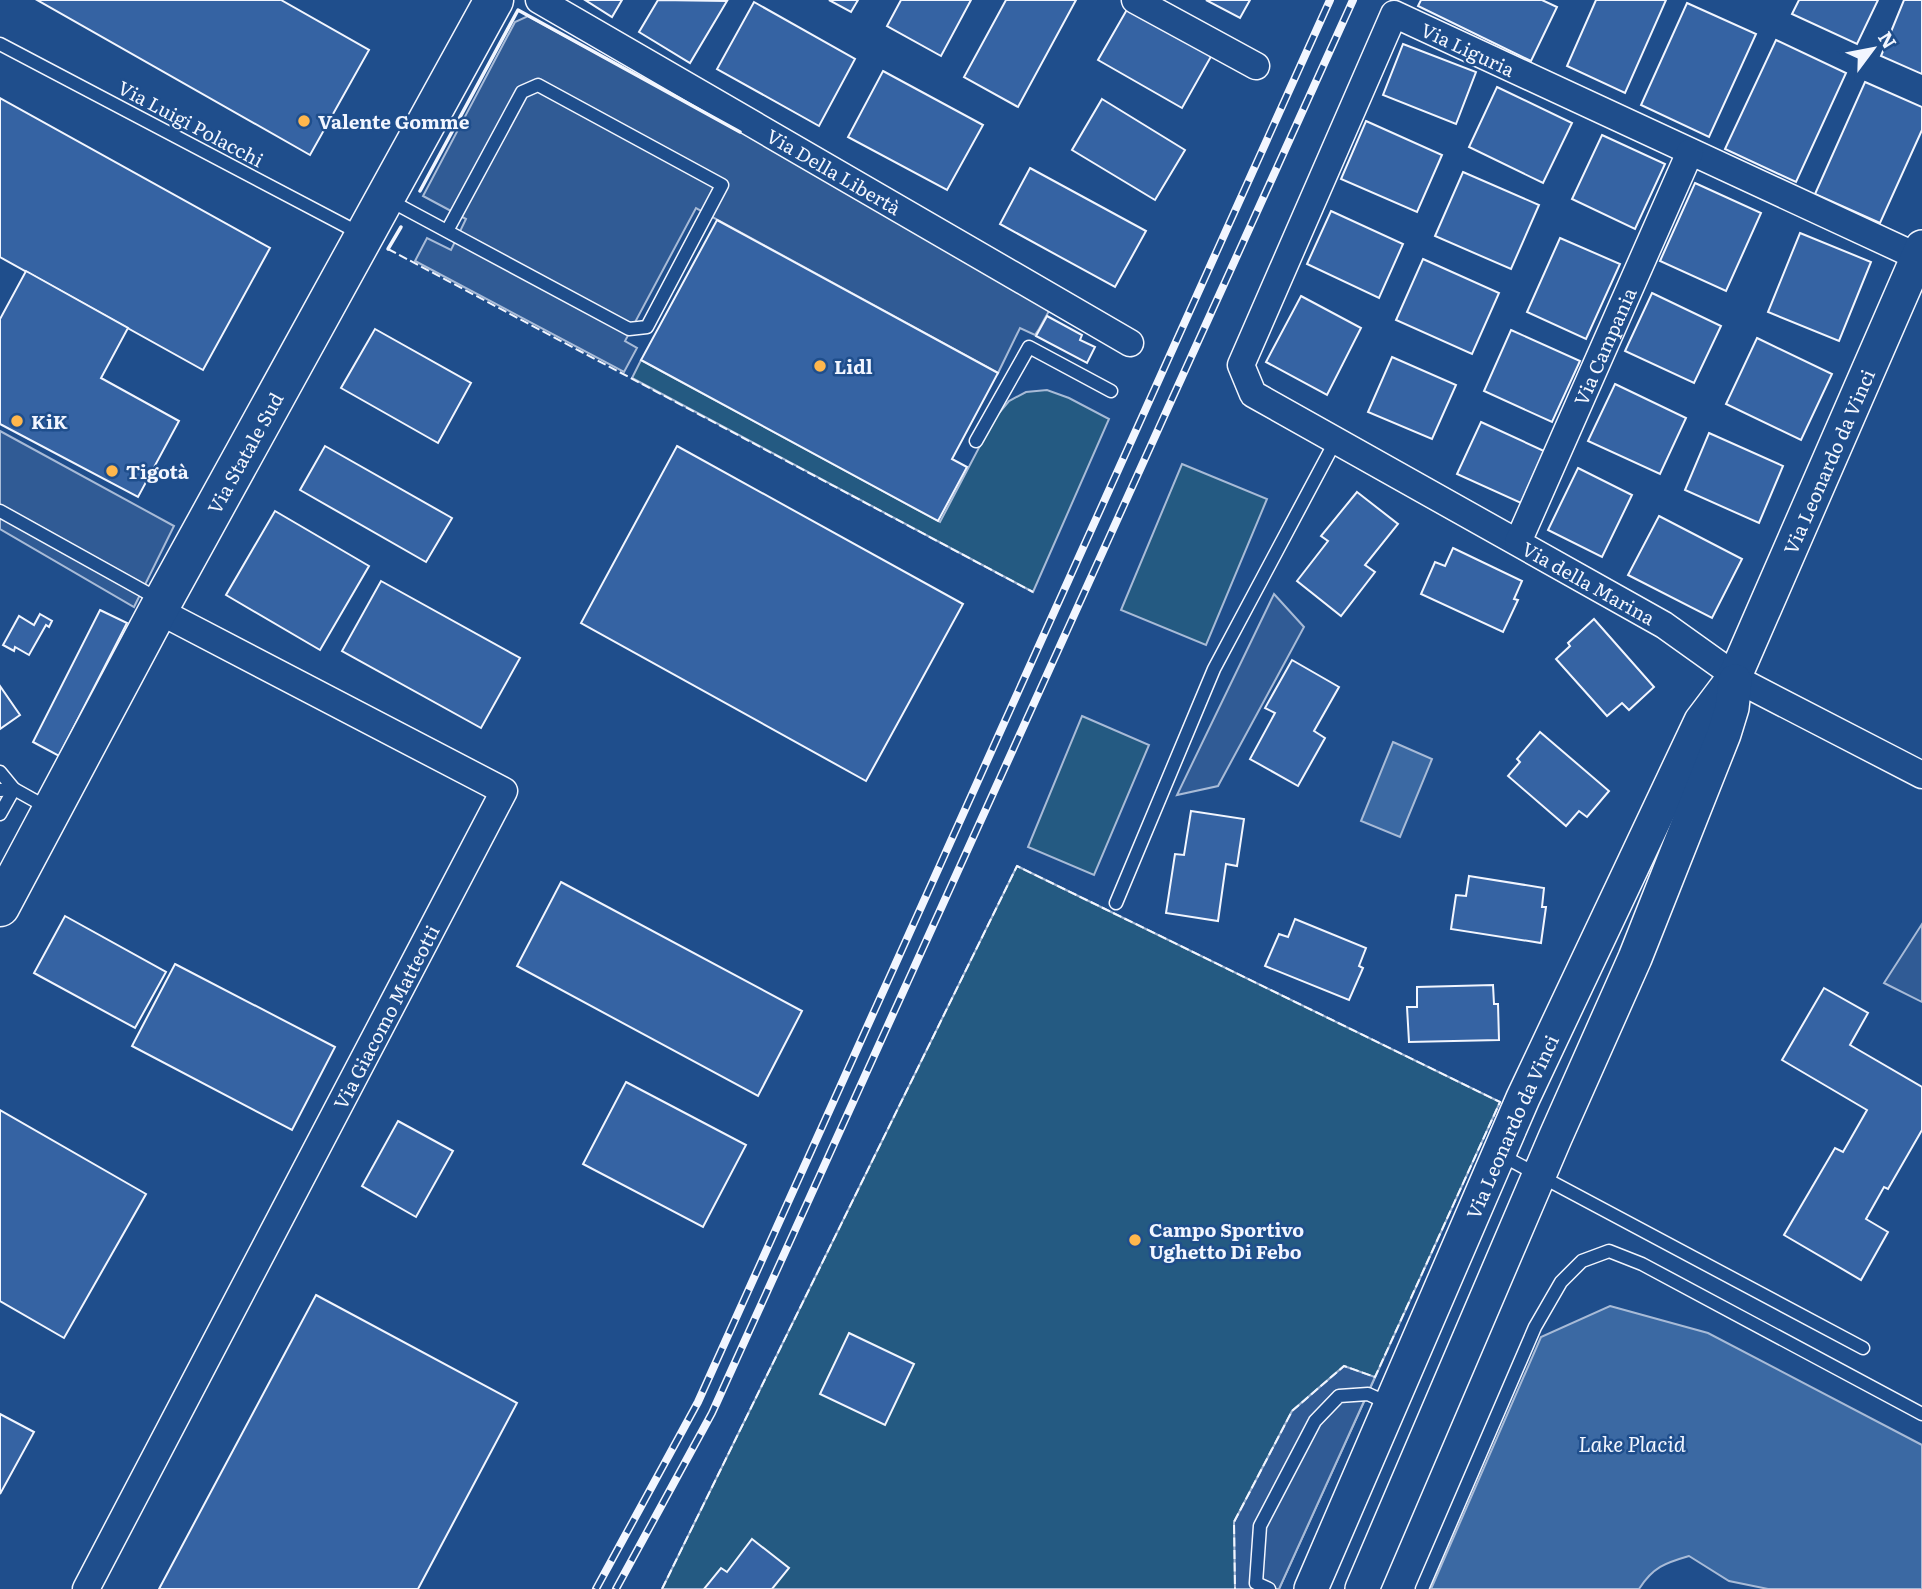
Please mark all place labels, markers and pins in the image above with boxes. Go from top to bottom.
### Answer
place label: Valente Gomme [318,107,470,135]
marker: Valente Gomme [296,113,312,129]
place label: Lidl [834,352,873,380]
marker: Lidl [812,358,828,374]
place label: KiK [31,407,68,435]
marker: KiK [9,413,25,429]
place label: Tigotà [126,457,189,485]
marker: Tigotà [104,463,120,479]
place label: Campo Sportivo Ughetto Di Febo [1149,1215,1304,1265]
marker: Campo Sportivo Ughetto Di Febo [1127,1232,1143,1248]

